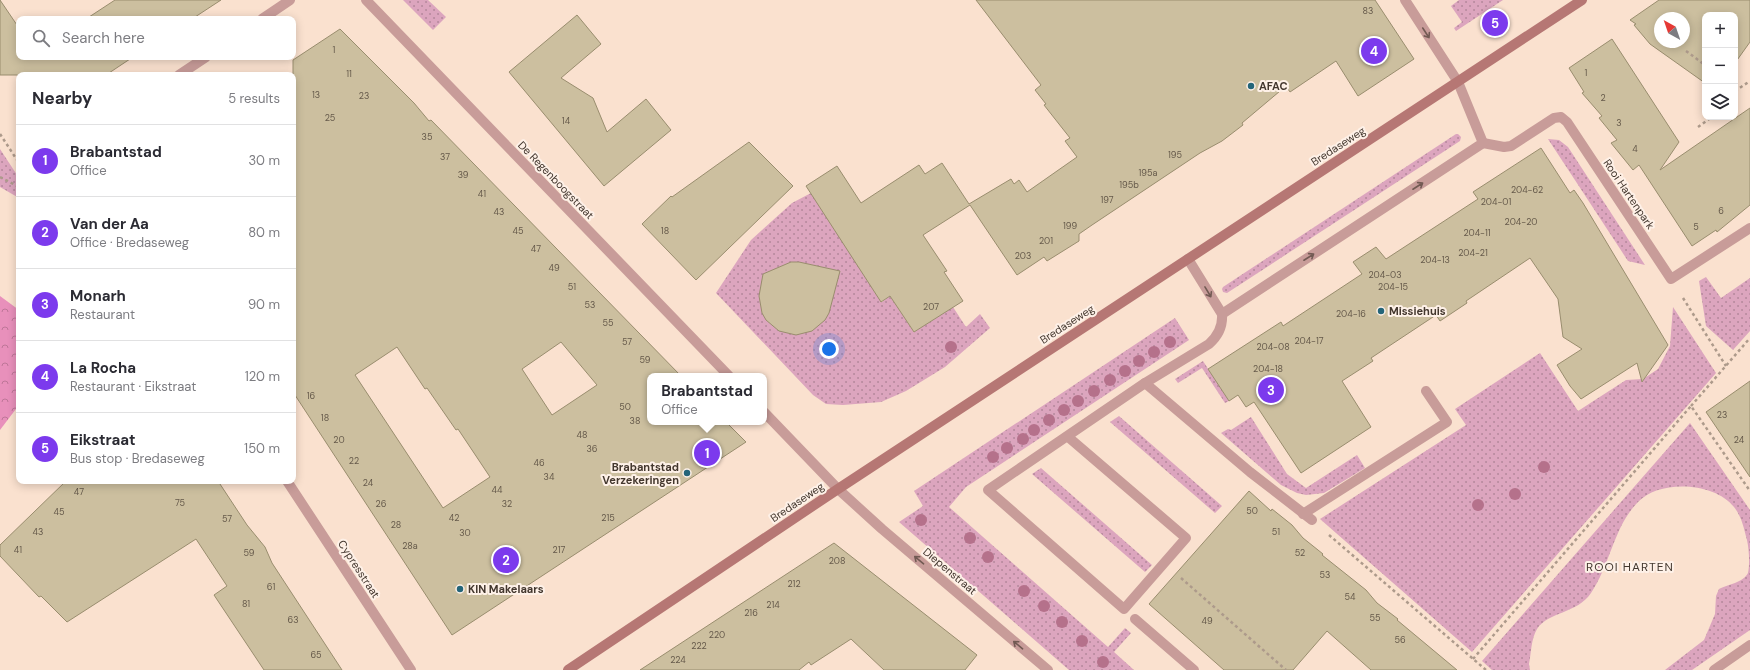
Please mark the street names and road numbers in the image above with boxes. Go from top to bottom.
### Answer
street label: Bredaseweg [1308,123,1368,169]
street label: De Regenboogstraat [515,138,597,222]
street label: Rooi Hartenpark [1600,156,1658,232]
street label: Bredaseweg [1037,301,1097,347]
street label: Bredaseweg [768,479,826,525]
street label: Cypresstraat [335,537,383,601]
street label: Diepenstraat [920,545,980,597]

